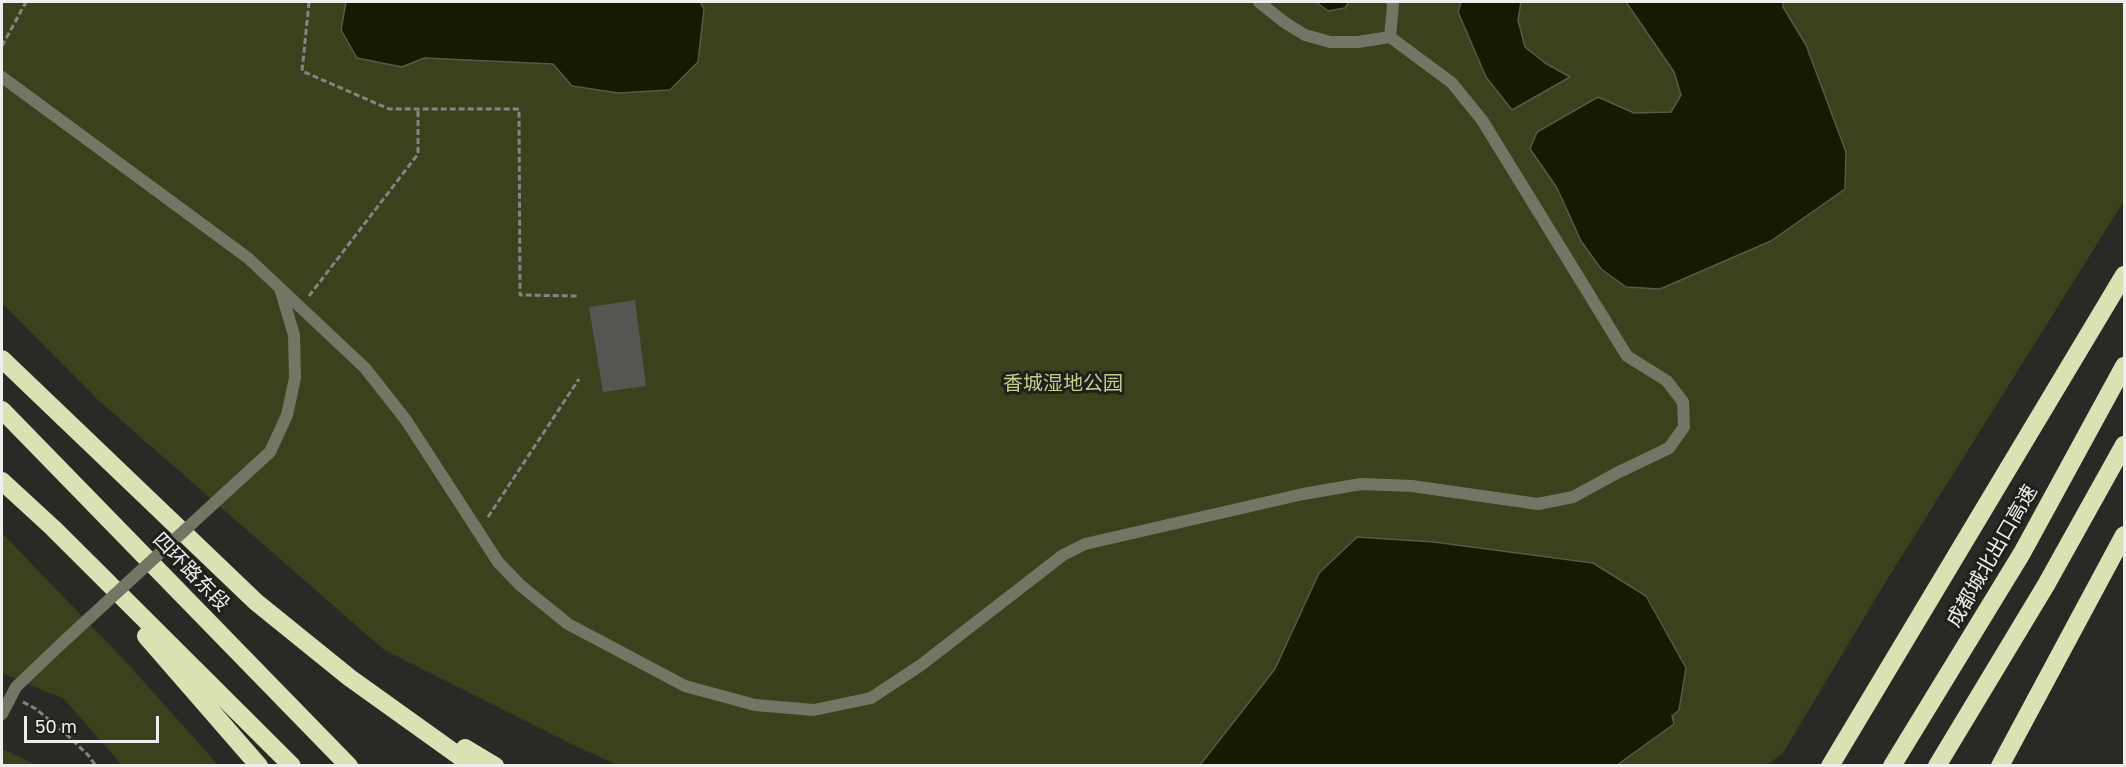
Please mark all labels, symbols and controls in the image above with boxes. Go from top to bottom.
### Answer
park label: 香城湿地公园 [1003,372,1123,396]
street label: 成都城北出口高速 [1942,481,2042,631]
street label: 四环路东段 [148,528,234,616]
scale bar [27,704,162,742]
text: 50 m [35,715,77,737]

